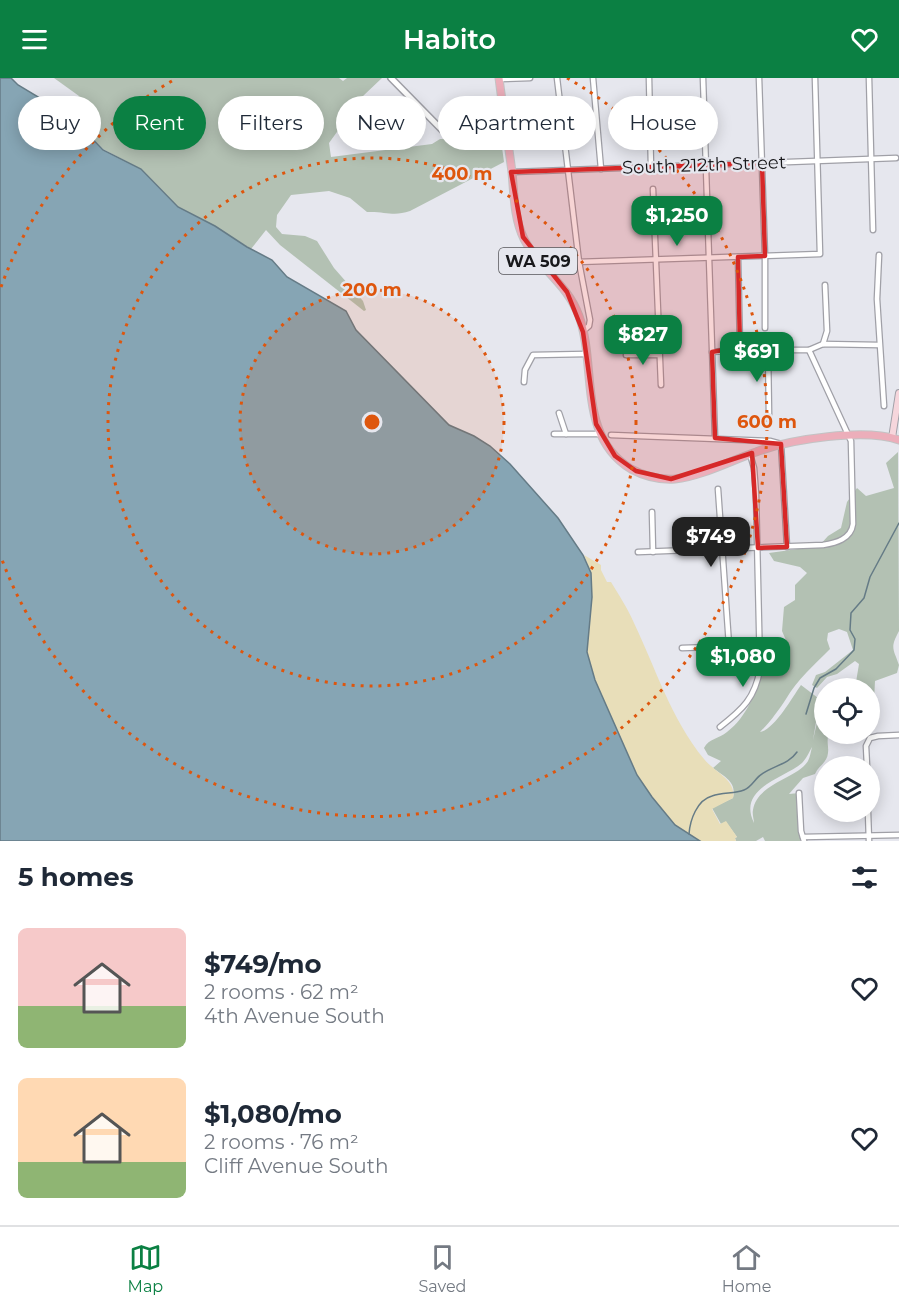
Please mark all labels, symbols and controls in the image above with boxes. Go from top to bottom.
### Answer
icon: menu [18,23,51,56]
text: Habito [403,23,496,56]
icon: heart [848,23,881,56]
chip: Buy [18,96,101,150]
chip: Rent [113,96,206,150]
chip: Filters [218,96,324,150]
chip: New [336,96,426,150]
chip: Apartment [438,96,596,150]
chip: House [608,96,718,150]
street label: South 212th Street [622,151,786,179]
text: 400 m [432,163,492,185]
pin: $1,250 [628,196,726,247]
text: $1,250 [645,203,709,227]
road number: WA 509 [499,248,577,274]
text: 200 m [342,279,402,301]
pin: $827 [607,315,679,366]
text: $827 [618,322,668,346]
pin: $691 [721,332,793,383]
text: $691 [734,339,780,363]
text: 600 m [737,411,797,433]
centre of rings [362,412,382,432]
pin: $749 [675,517,747,568]
text: $749 [686,524,736,548]
pin: $1,080 [694,637,792,688]
text: $1,080 [710,644,776,668]
map controls [814,678,880,822]
button: locate [814,678,880,744]
button: layers [814,756,880,822]
text: 5 homes [18,861,134,893]
icon: filters [848,861,881,894]
text: $749/mo [204,948,322,980]
icon: home [66,952,138,1024]
icon: heart [848,972,881,1005]
text: 2 rooms · 62 m² [204,980,359,1004]
text: 4th Avenue South [204,1004,385,1028]
text: $1,080/mo [204,1098,342,1130]
icon: home [66,1102,138,1174]
icon: heart [848,1122,881,1155]
text: 2 rooms · 76 m² [204,1130,359,1154]
text: Cliff Avenue South [204,1154,388,1178]
tab: Map [128,1241,163,1296]
tab: Saved [418,1241,466,1296]
tab: Home [722,1241,771,1296]

